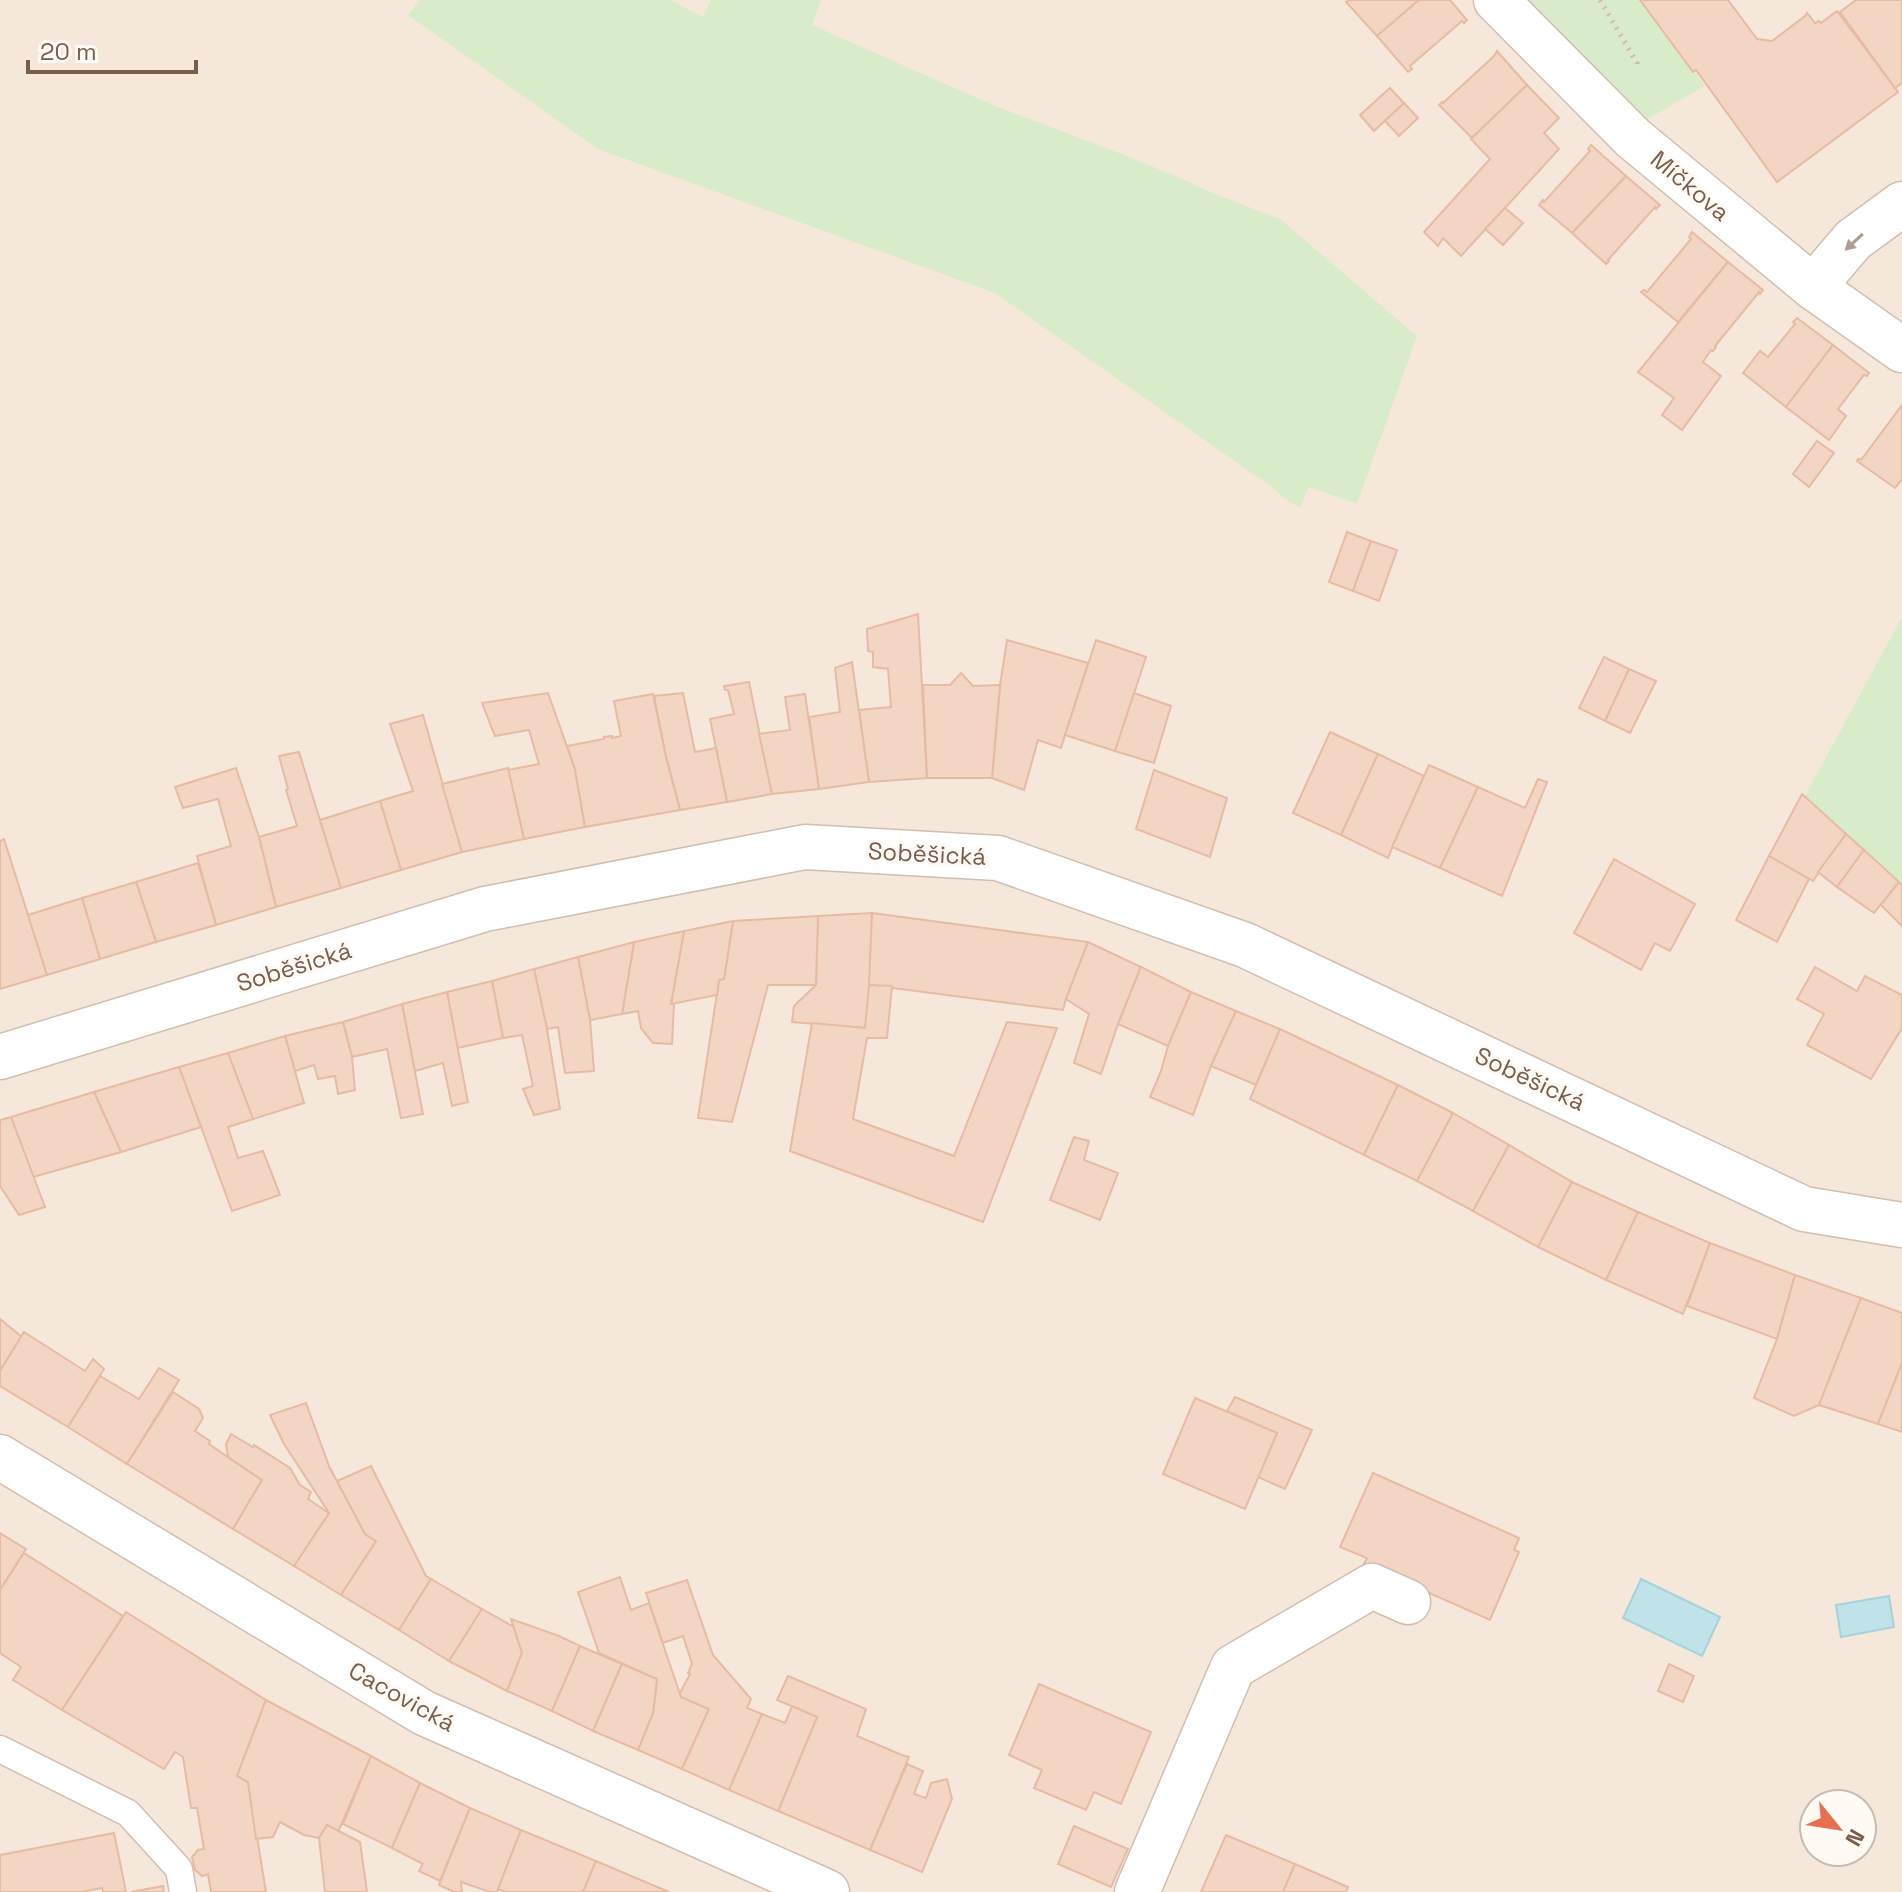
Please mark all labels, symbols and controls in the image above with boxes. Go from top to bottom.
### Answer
scale bar [28,24,196,74]
text: 20 m [40,36,97,67]
street label: Míčkova [1644,144,1736,228]
one-way arrow [1845,232,1864,250]
street label: Soběšická [867,835,987,872]
street label: Soběšická [233,934,355,999]
street label: Soběšická [1470,1039,1591,1118]
street label: Cacovická [343,1655,461,1739]
north arrow [1798,1788,1878,1868]
text: N [1840,1825,1871,1851]

